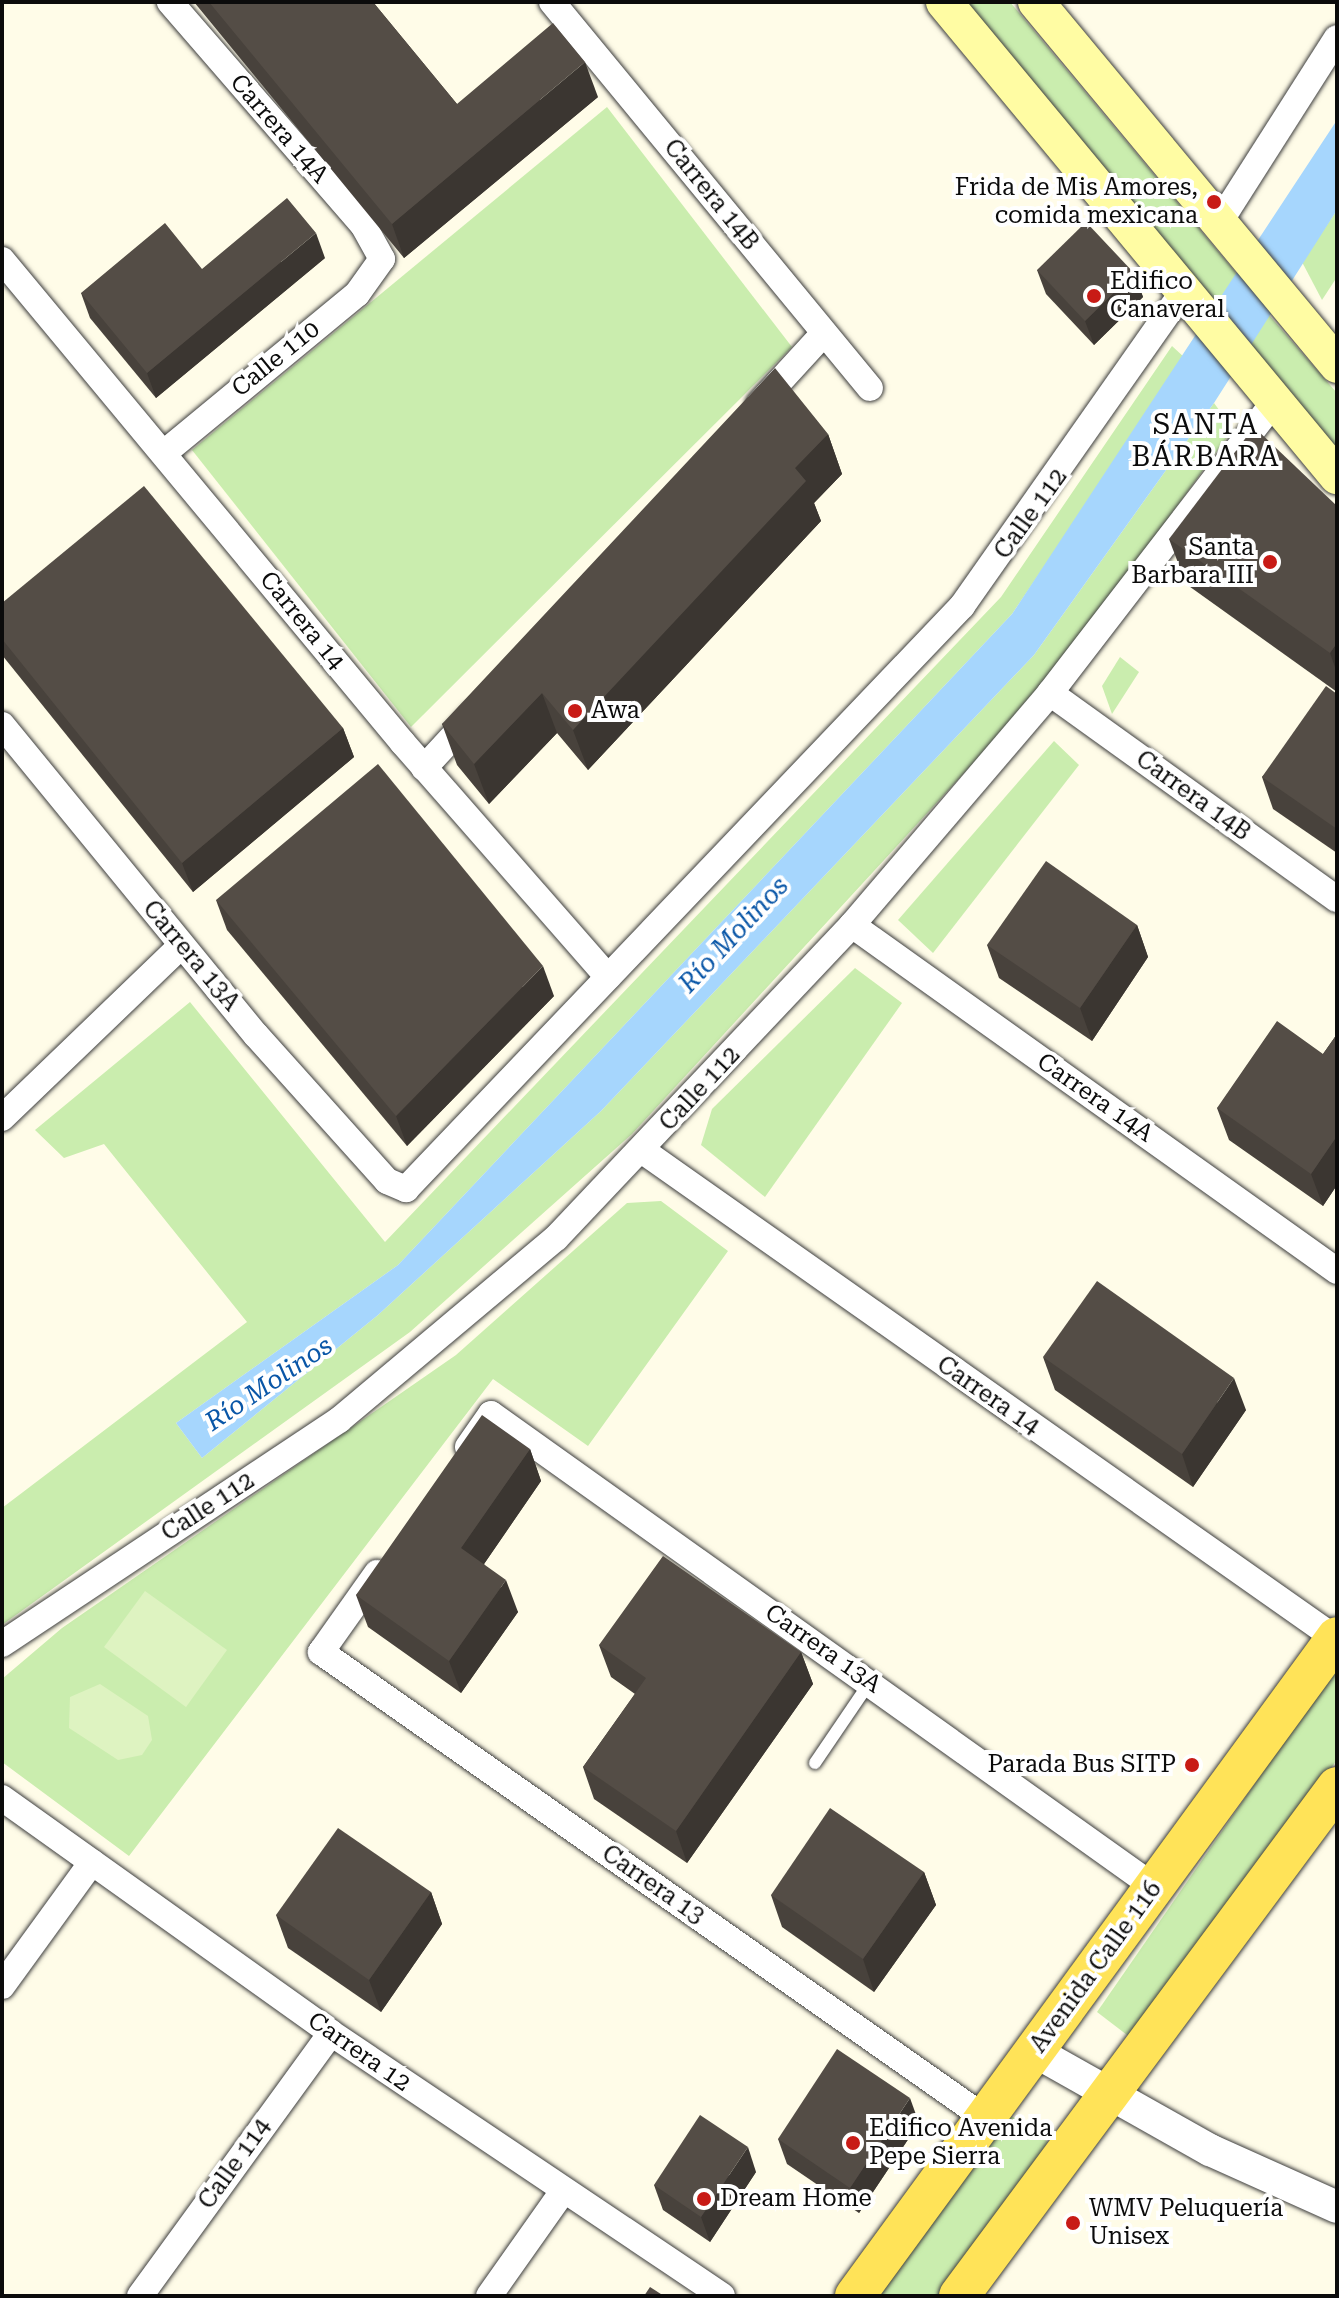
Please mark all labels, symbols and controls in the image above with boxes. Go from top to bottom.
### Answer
street label: Carrera 14A [224,69,334,189]
street label: Carrera 14B [657,134,765,256]
place label: Frida de Mis Amores, comida mexicana [955,174,1198,230]
marker: Frida de Mis Amores, comida mexicana [1205,193,1223,211]
place label: Edifico Canaveral [1110,268,1225,324]
marker: Edifico Canaveral [1085,287,1103,305]
street label: Calle 110 [226,315,326,403]
district label: SANTA BÁRBARA [1131,408,1281,474]
street label: Calle 112 [989,463,1073,565]
place label: Santa Barbara III [1131,534,1254,590]
marker: Santa Barbara III [1261,553,1279,571]
street label: Carrera 14 [254,566,350,676]
place label: Awa [591,697,640,725]
marker: Awa [566,702,584,720]
street label: Carrera 14B [1130,745,1256,847]
water label: Río Molinos [673,871,795,999]
street label: Carrera 13A [137,895,245,1017]
street label: Calle 112 [654,1041,746,1137]
street label: Carrera 14A [1031,1047,1159,1149]
water label: Río Molinos [200,1330,338,1438]
street label: Carrera 14 [931,1350,1045,1442]
street label: Calle 112 [156,1466,260,1548]
street label: Carrera 13A [759,1598,887,1700]
place label: Parada Bus SITP [988,1751,1176,1779]
marker: Parada Bus SITP [1183,1756,1201,1774]
street label: Carrera 13 [596,1839,710,1931]
street label: Avenida Calle 116 [1024,1876,1168,2058]
street label: Carrera 12 [302,2006,416,2098]
street label: Calle 114 [193,2113,277,2215]
place label: Edifico Avenida Pepe Sierra [869,2115,1052,2171]
marker: Edifico Avenida Pepe Sierra [844,2134,862,2152]
place label: Dream Home [720,2185,872,2213]
marker: Dream Home [695,2190,713,2208]
place label: WMV Peluquería Unisex [1089,2195,1283,2251]
marker: WMV Peluquería Unisex [1064,2214,1082,2232]

